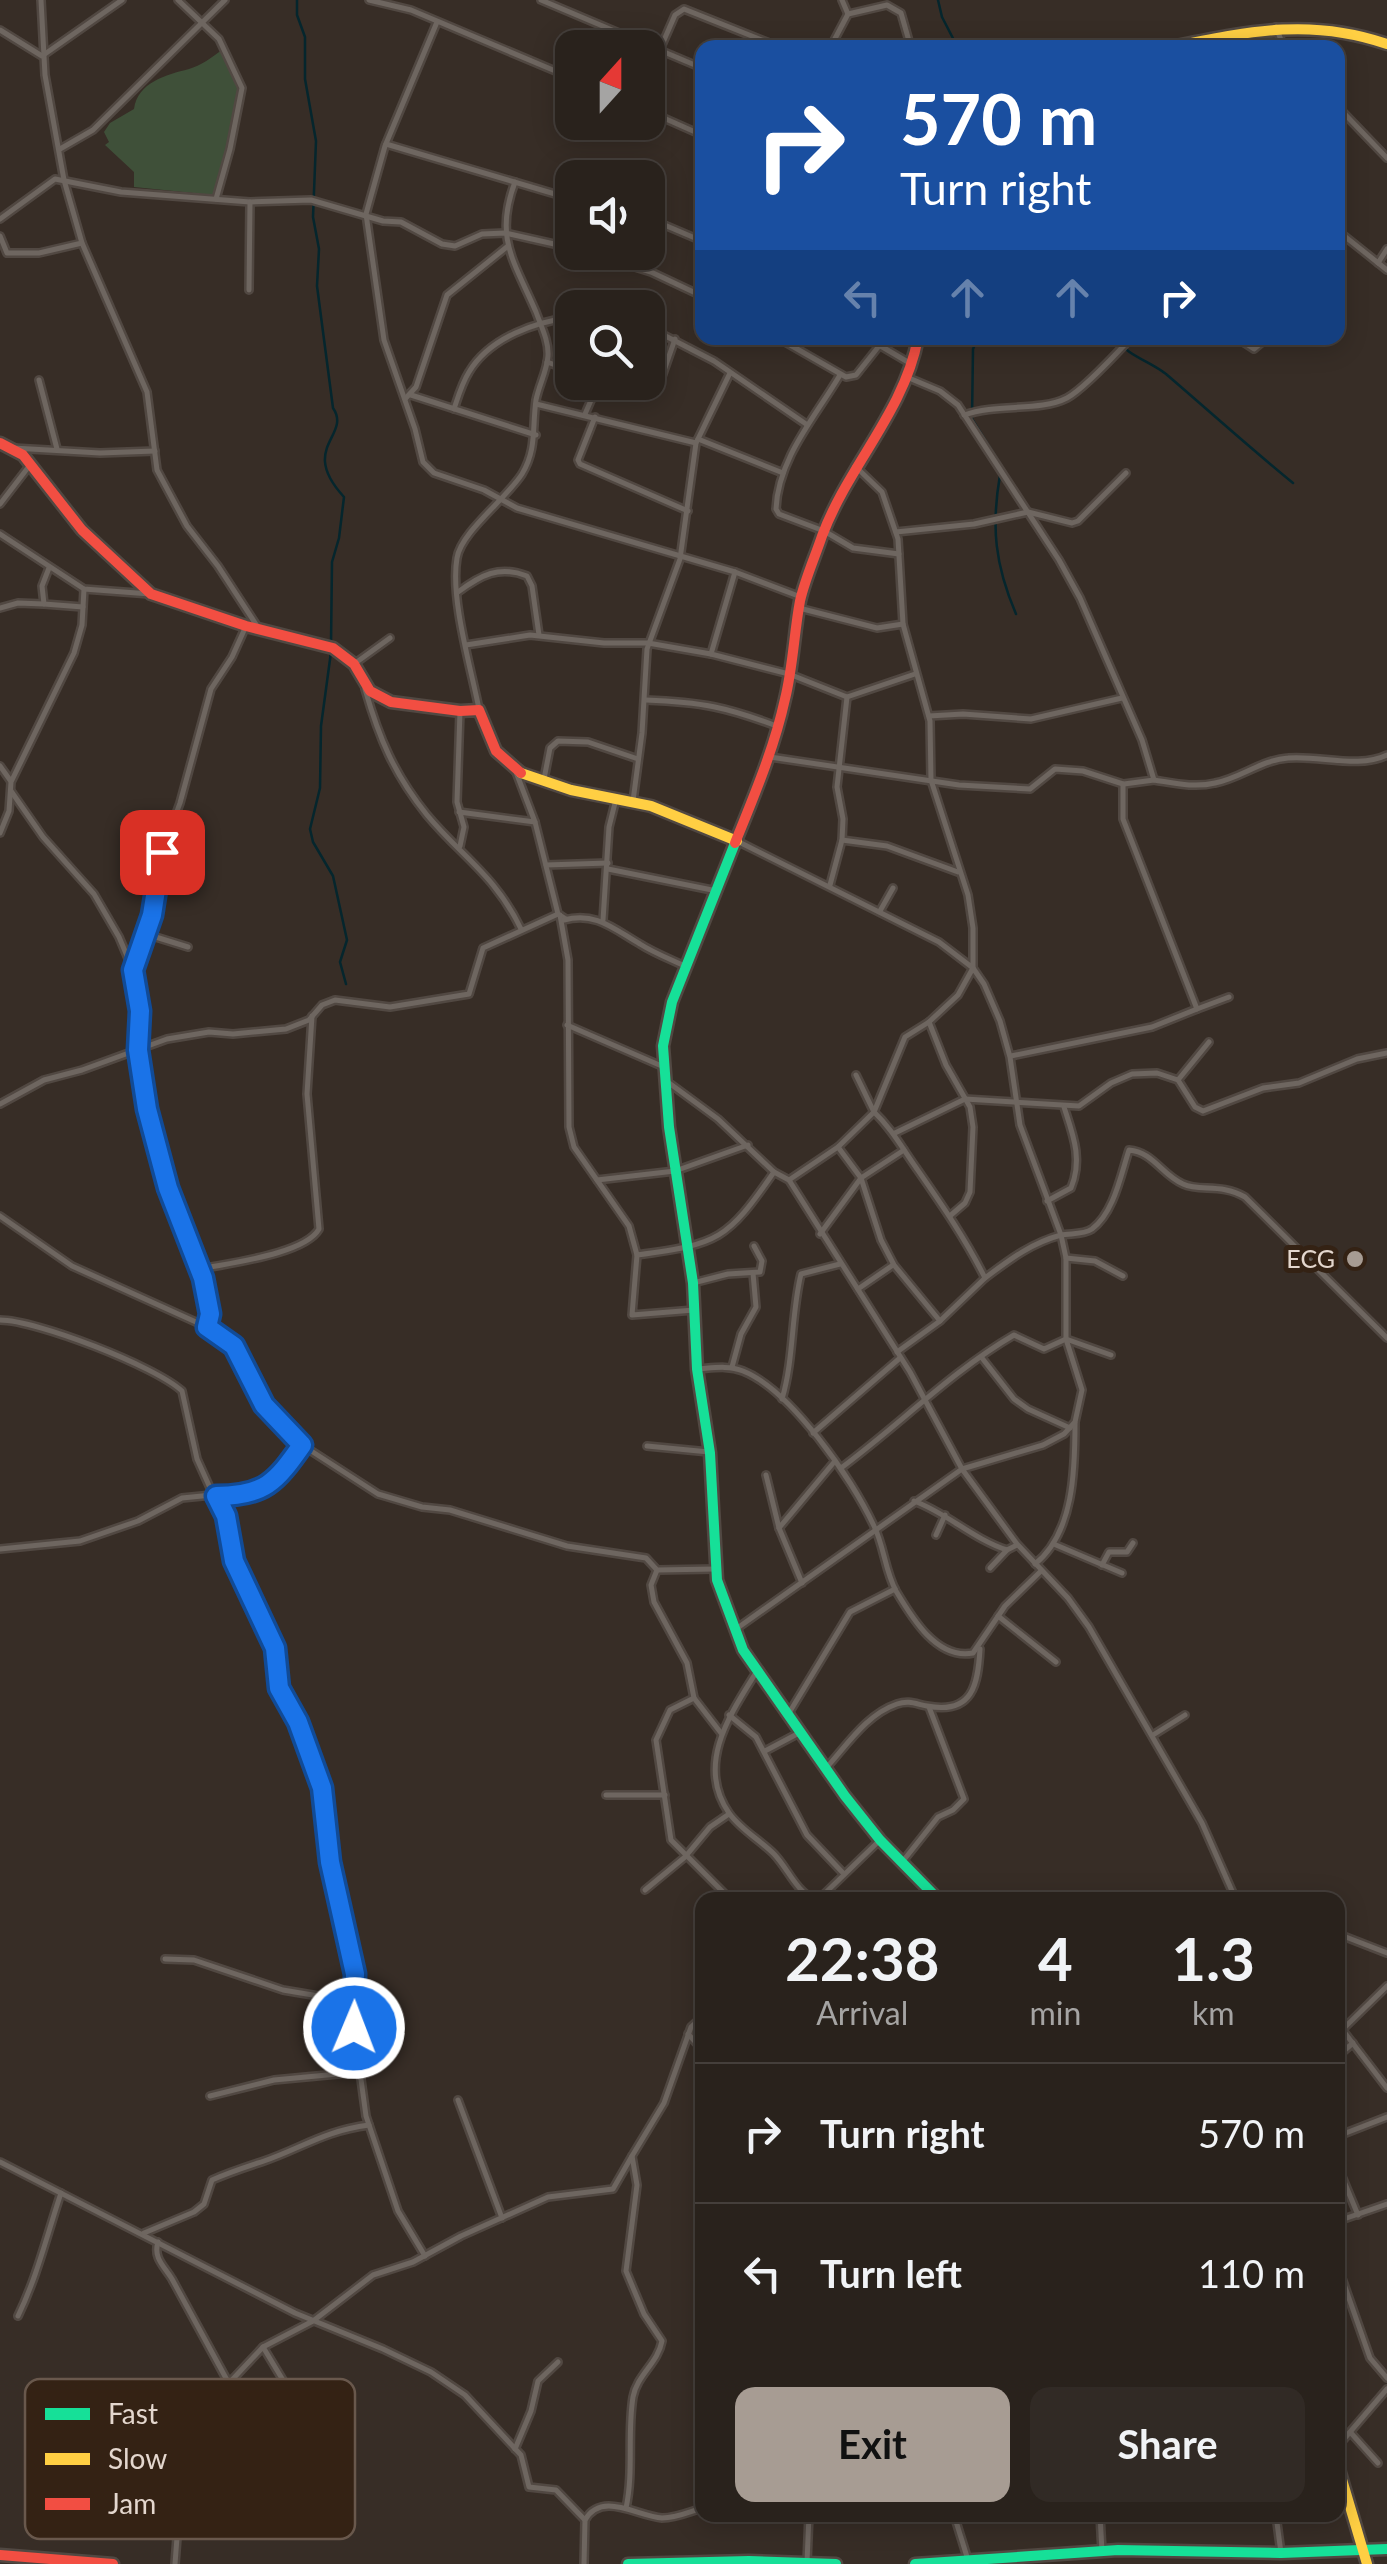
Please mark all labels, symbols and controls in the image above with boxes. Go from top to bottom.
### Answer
north arrow [555,30,665,140]
map controls [555,30,665,400]
text: 570 m [900,76,1097,160]
icon: right [735,80,865,210]
button: sound [555,160,665,270]
text: Turn right [900,161,1091,215]
icon: left [835,270,890,325]
icon: ahead [940,270,995,325]
icon: ahead [1045,270,1100,325]
icon: right [1150,270,1205,325]
button: search [555,290,665,400]
pin [120,810,205,895]
icon: arrive [135,825,190,880]
place label: ECG [1286,1243,1335,1273]
marker: ECG [1344,1248,1366,1270]
text: 22:38 [785,1922,940,1994]
text: 4 [1038,1922,1073,1994]
text: 1.3 [1171,1922,1255,1994]
position arrow [302,1976,406,2080]
text: Arrival [816,1993,908,2032]
text: min [1029,1993,1081,2032]
text: km [1192,1993,1234,2032]
icon: right [735,2106,790,2161]
text: Turn right [820,2110,985,2156]
text: 570 m [1198,2110,1305,2156]
icon: left [735,2246,790,2301]
text: Turn left [820,2250,962,2296]
text: 110 m [1198,2250,1305,2296]
legend [25,2379,355,2539]
button: Exit [735,2387,1010,2502]
button: Share [1030,2387,1305,2502]
text: Fast [108,2396,158,2430]
text: Slow [108,2441,167,2475]
text: Jam [108,2486,156,2520]

